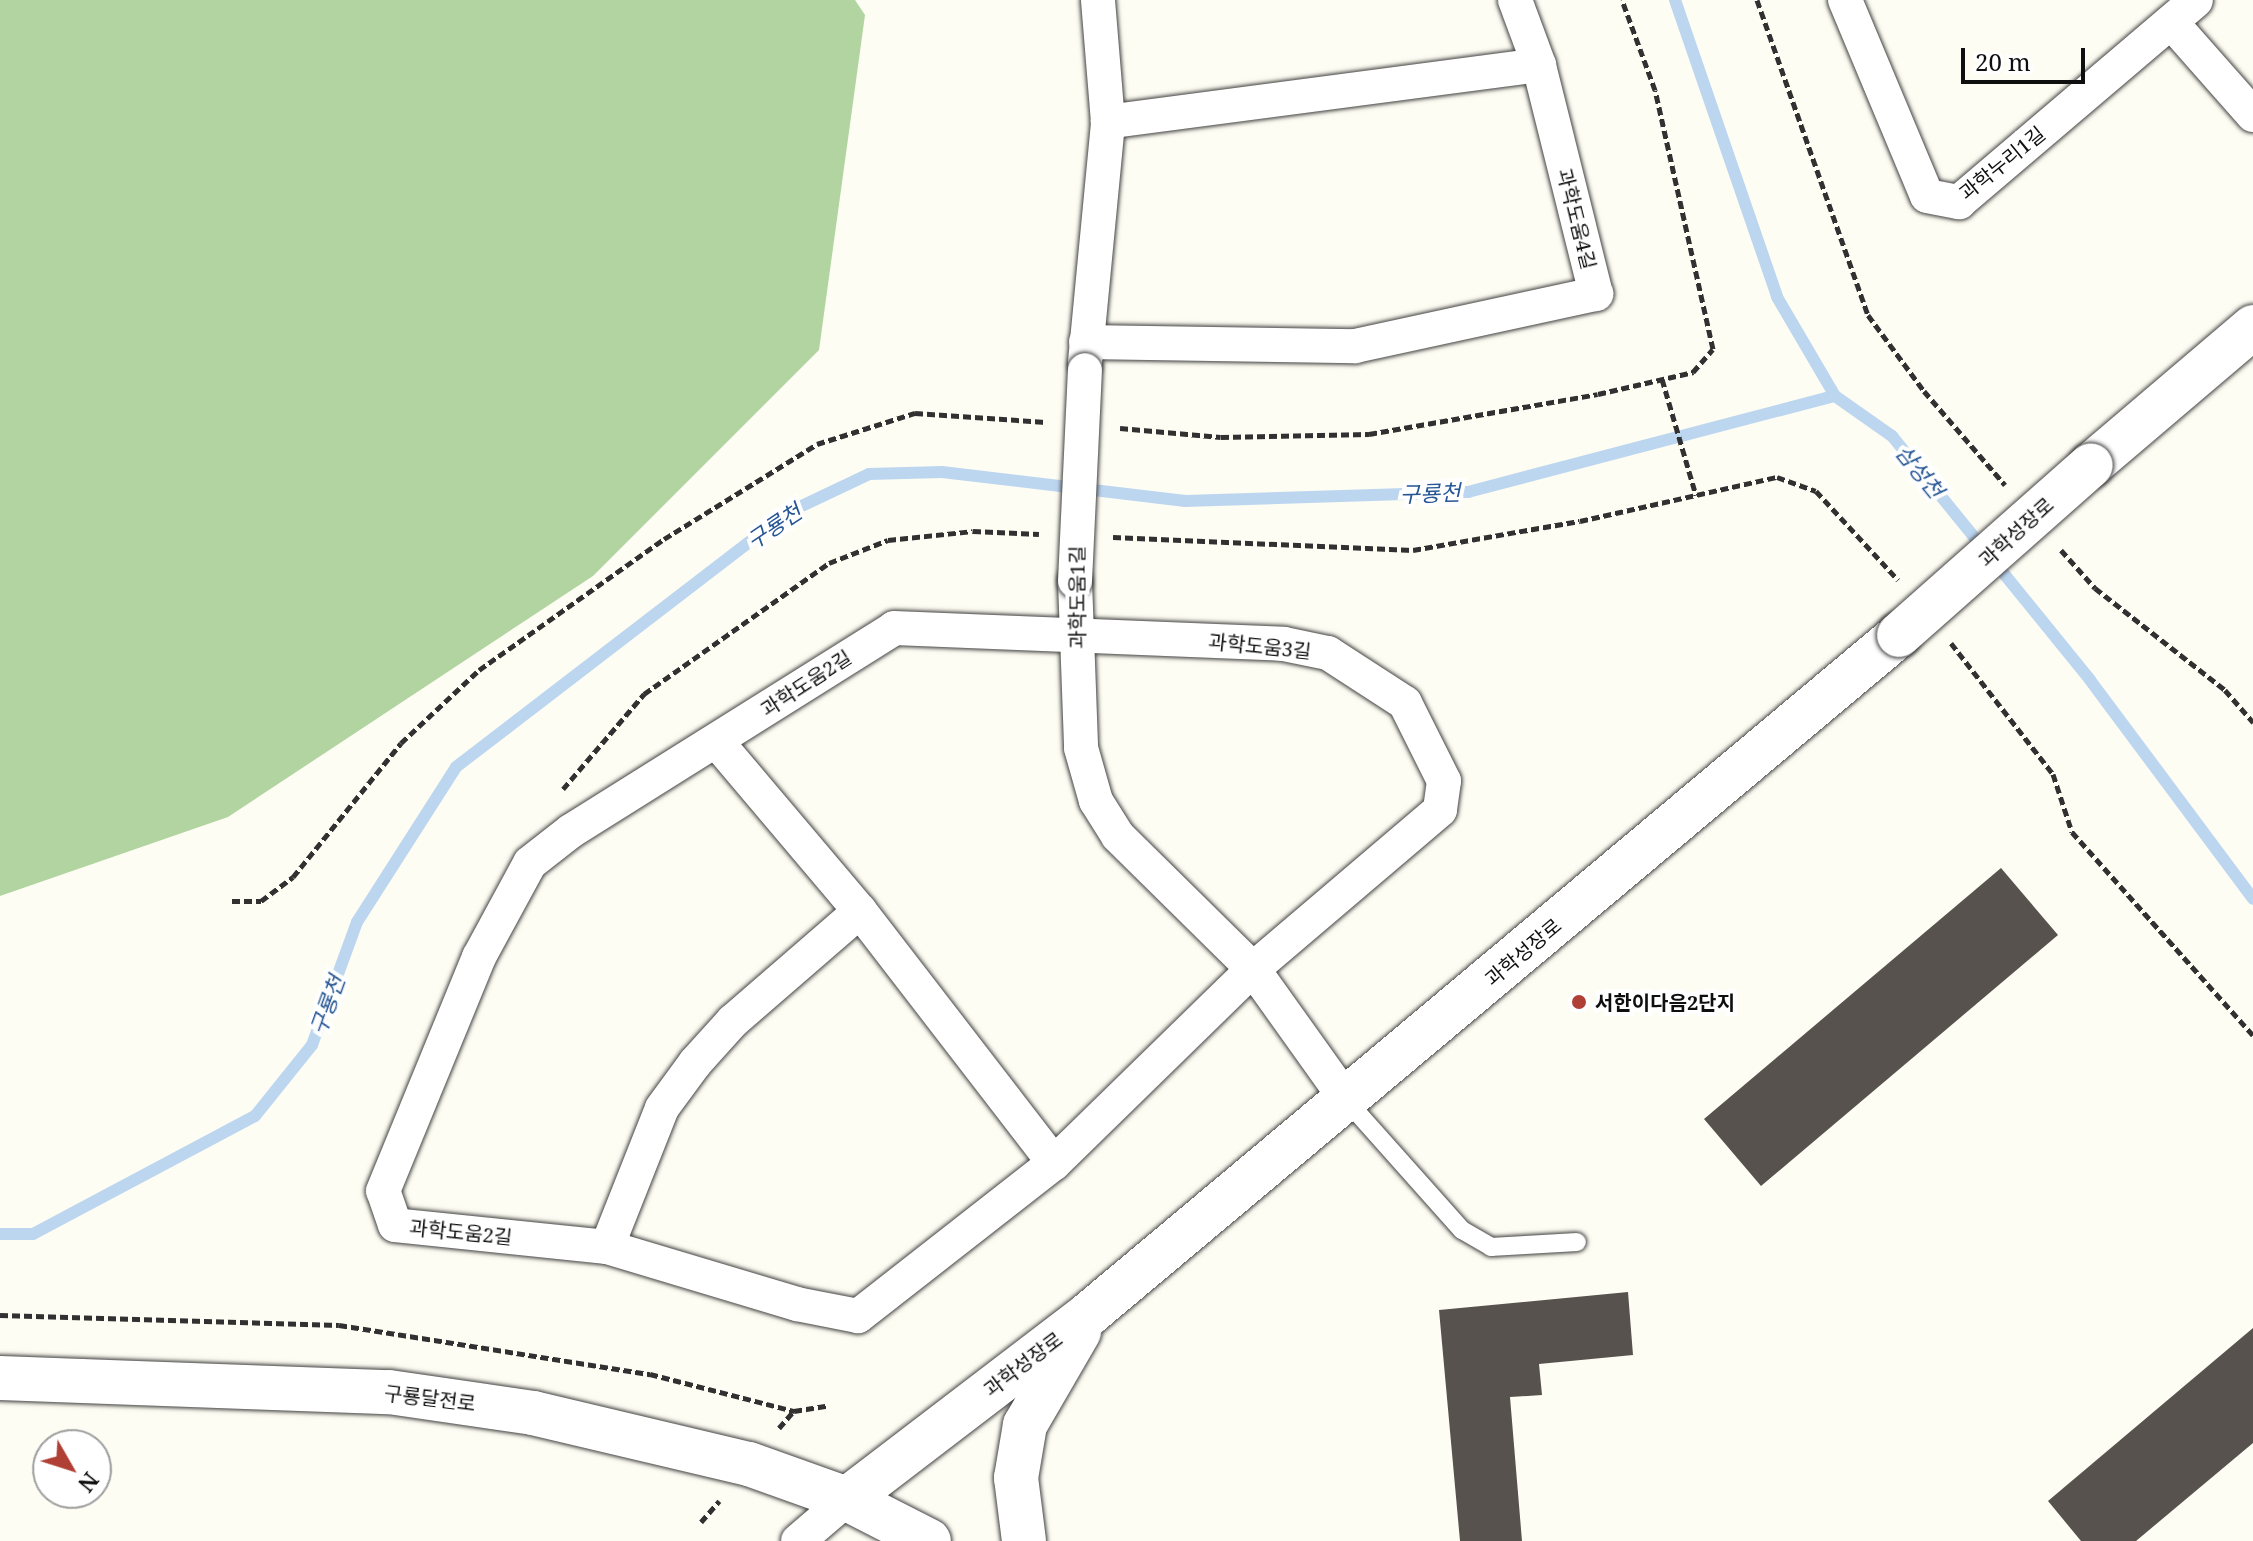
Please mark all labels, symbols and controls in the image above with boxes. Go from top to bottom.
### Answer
scale bar [1965,32,2089,82]
text: 20 m [1975,45,2031,78]
street label: 과학누리1길 [1954,121,2050,205]
street label: 과학도움4길 [1553,166,1601,272]
water label: 삼성천 [1891,439,1949,503]
water label: 구룡천 [1399,479,1461,507]
street label: 과학성장로 [1974,492,2058,572]
water label: 구룡천 [741,498,807,554]
street label: 과학도움1길 [1065,545,1089,649]
street label: 과학도움3길 [1207,629,1313,663]
street label: 과학도움2길 [756,645,856,721]
street label: 과학성장로 [1480,913,1566,991]
water label: 구룡천 [304,972,350,1038]
place label: 서한이다음2단지 [1595,990,1735,1014]
marker: 서한이다음2단지 [1570,993,1588,1011]
street label: 과학도움2길 [408,1215,514,1249]
street label: 과학성장로 [979,1327,1067,1401]
street label: 구룡달전로 [383,1380,477,1416]
north arrow [32,1429,112,1509]
text: N [72,1467,106,1499]

